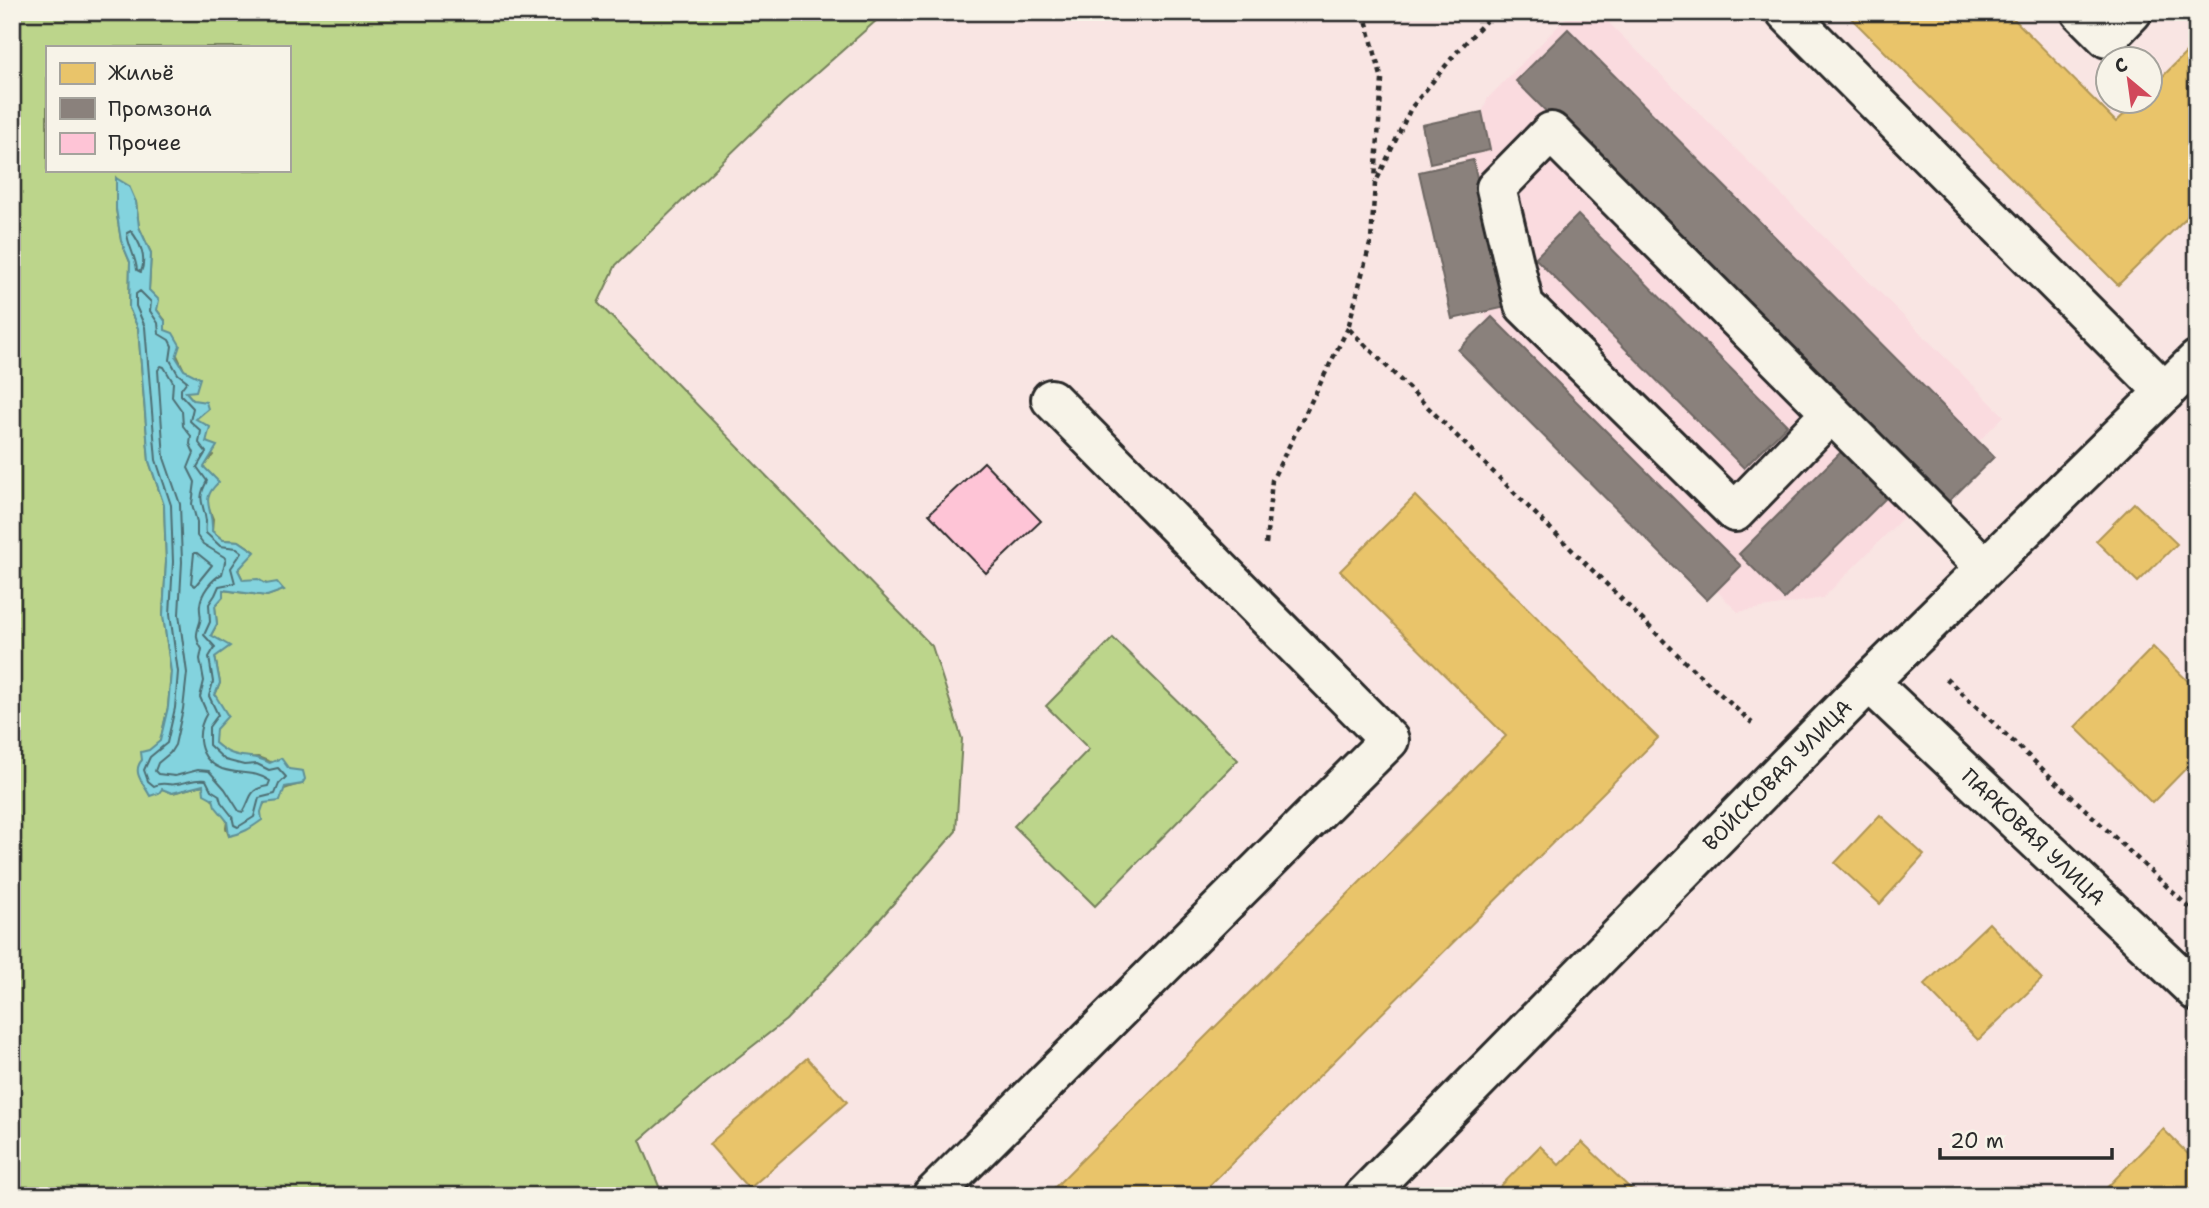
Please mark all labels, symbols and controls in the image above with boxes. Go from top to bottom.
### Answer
legend [46,46,290,172]
north arrow [2094,46,2164,116]
text: С [2110,52,2132,79]
text: Жильё [108,59,174,87]
text: Промзона [108,95,211,123]
text: Прочее [108,129,181,157]
street label: ВОЙСКОВАЯ УЛИЦА [1697,693,1858,857]
street label: ПАРКОВАЯ УЛИЦА [1955,763,2111,912]
scale bar [1940,1117,2111,1161]
text: 20 m [1950,1127,2004,1155]

